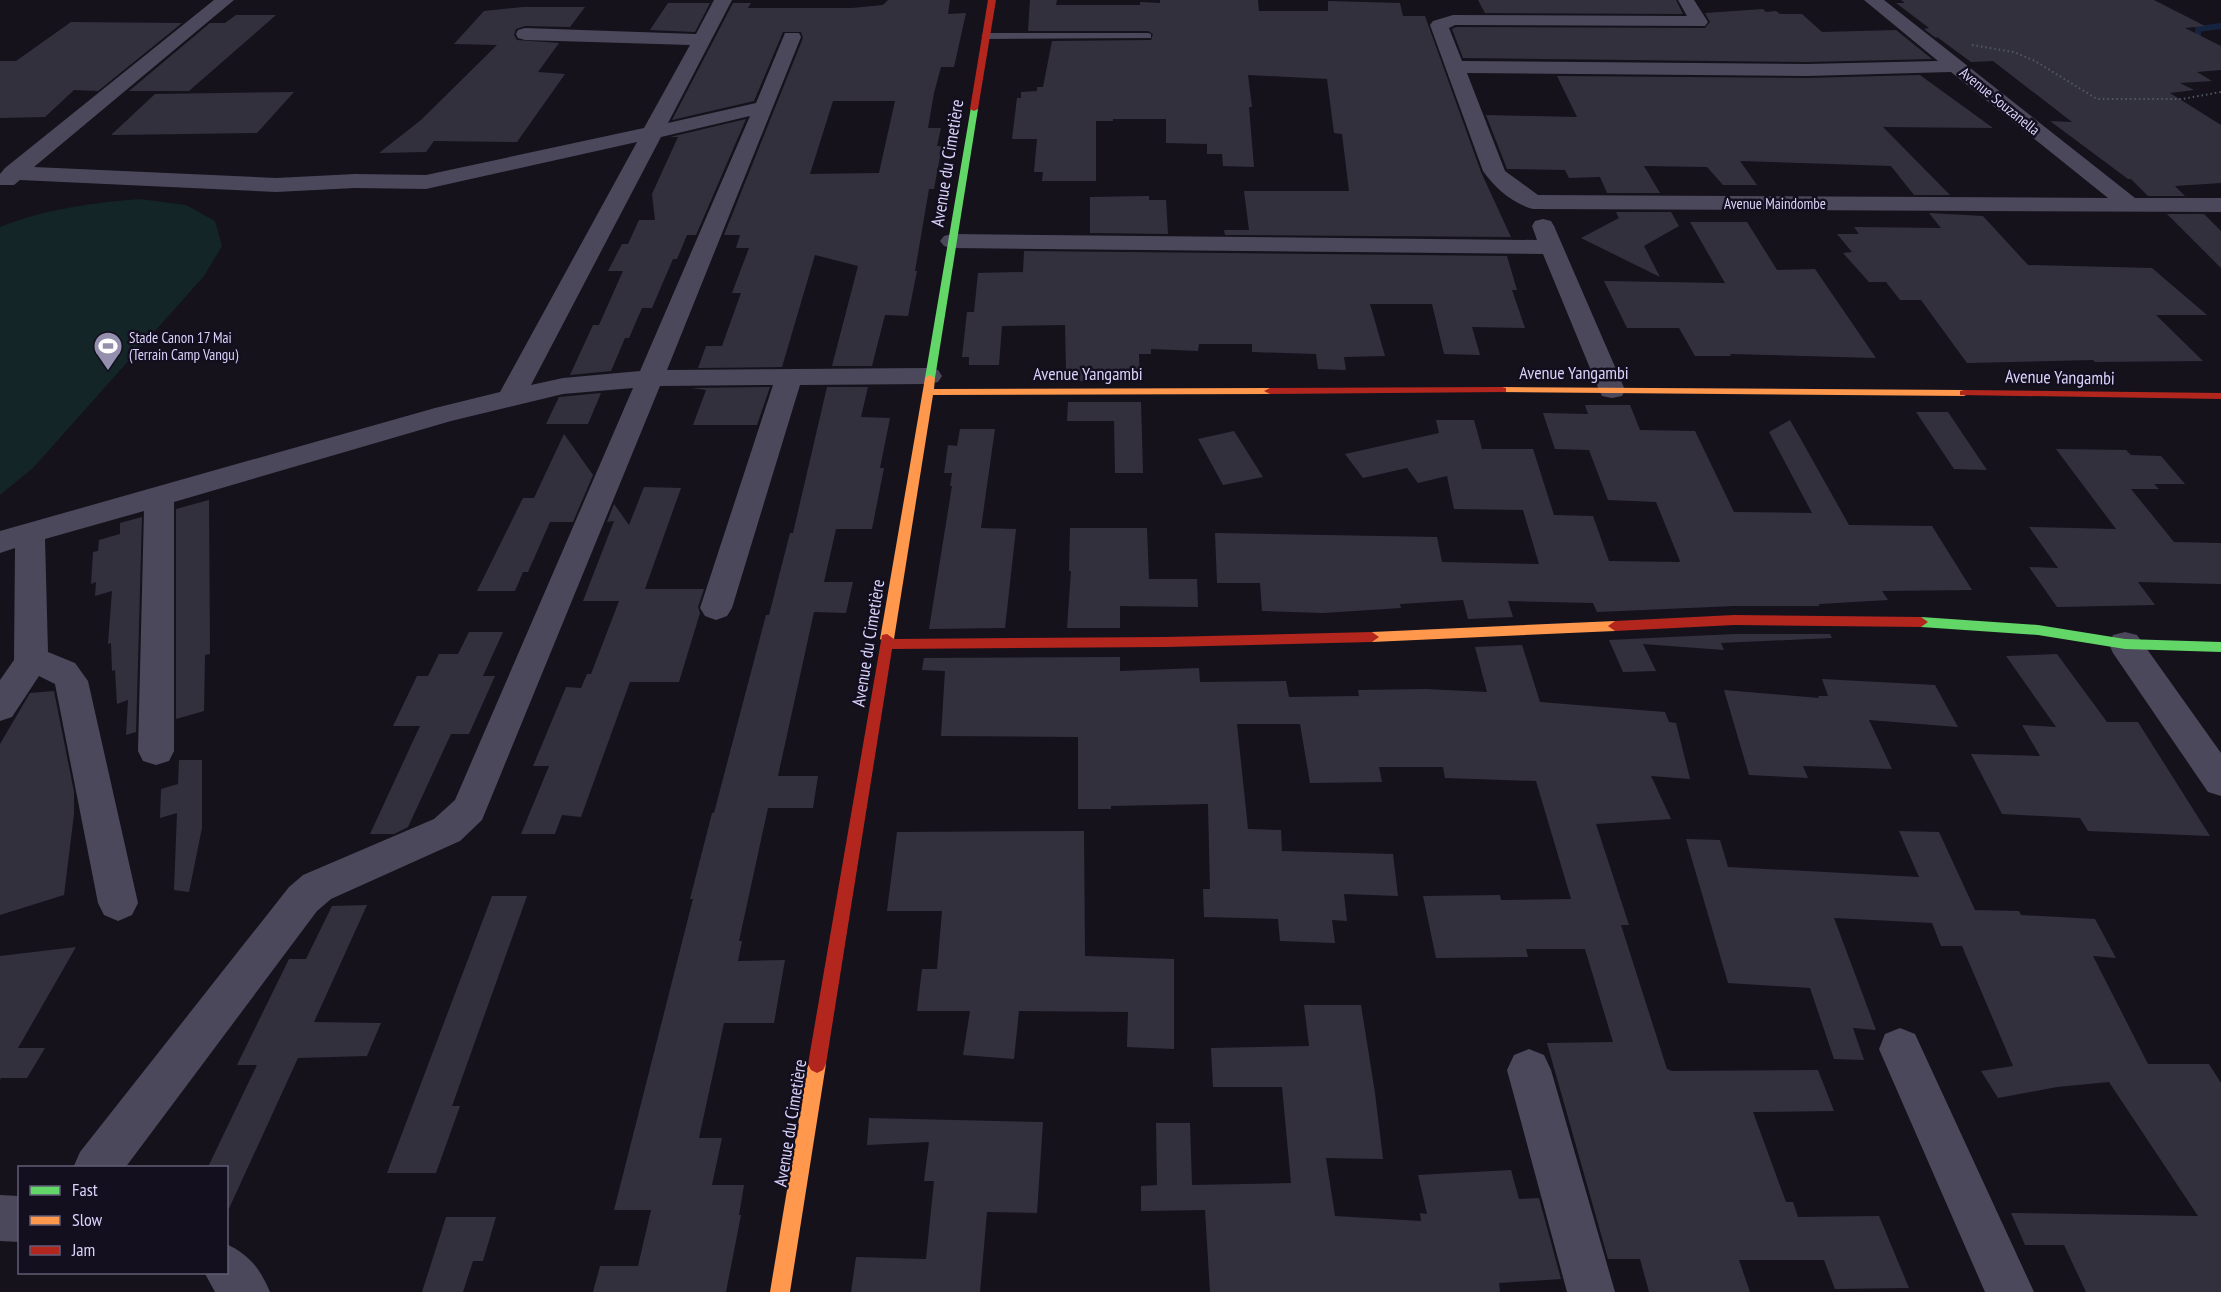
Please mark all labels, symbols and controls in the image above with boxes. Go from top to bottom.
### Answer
street label: Avenue Souzanella [1956,63,2044,139]
street label: Avenue du Cimetière [926,98,968,228]
street label: Avenue Maindombe [1724,194,1826,213]
place label: Stade Canon 17 Mai (Terrain Camp Vangu) [129,328,239,364]
sports icon: Stade Canon 17 Mai (Terrain Camp Vangu) [92,330,124,372]
street label: Avenue Yangambi [1519,361,1629,384]
street label: Avenue Yangambi [1033,362,1143,385]
street label: Avenue Yangambi [2005,365,2115,389]
street label: Avenue du Cimetière [847,578,889,708]
street label: Avenue du Cimetière [769,1058,811,1188]
legend [18,1166,228,1274]
text: Fast [72,1178,98,1201]
text: Slow [72,1208,103,1231]
text: Jam [71,1238,95,1261]

